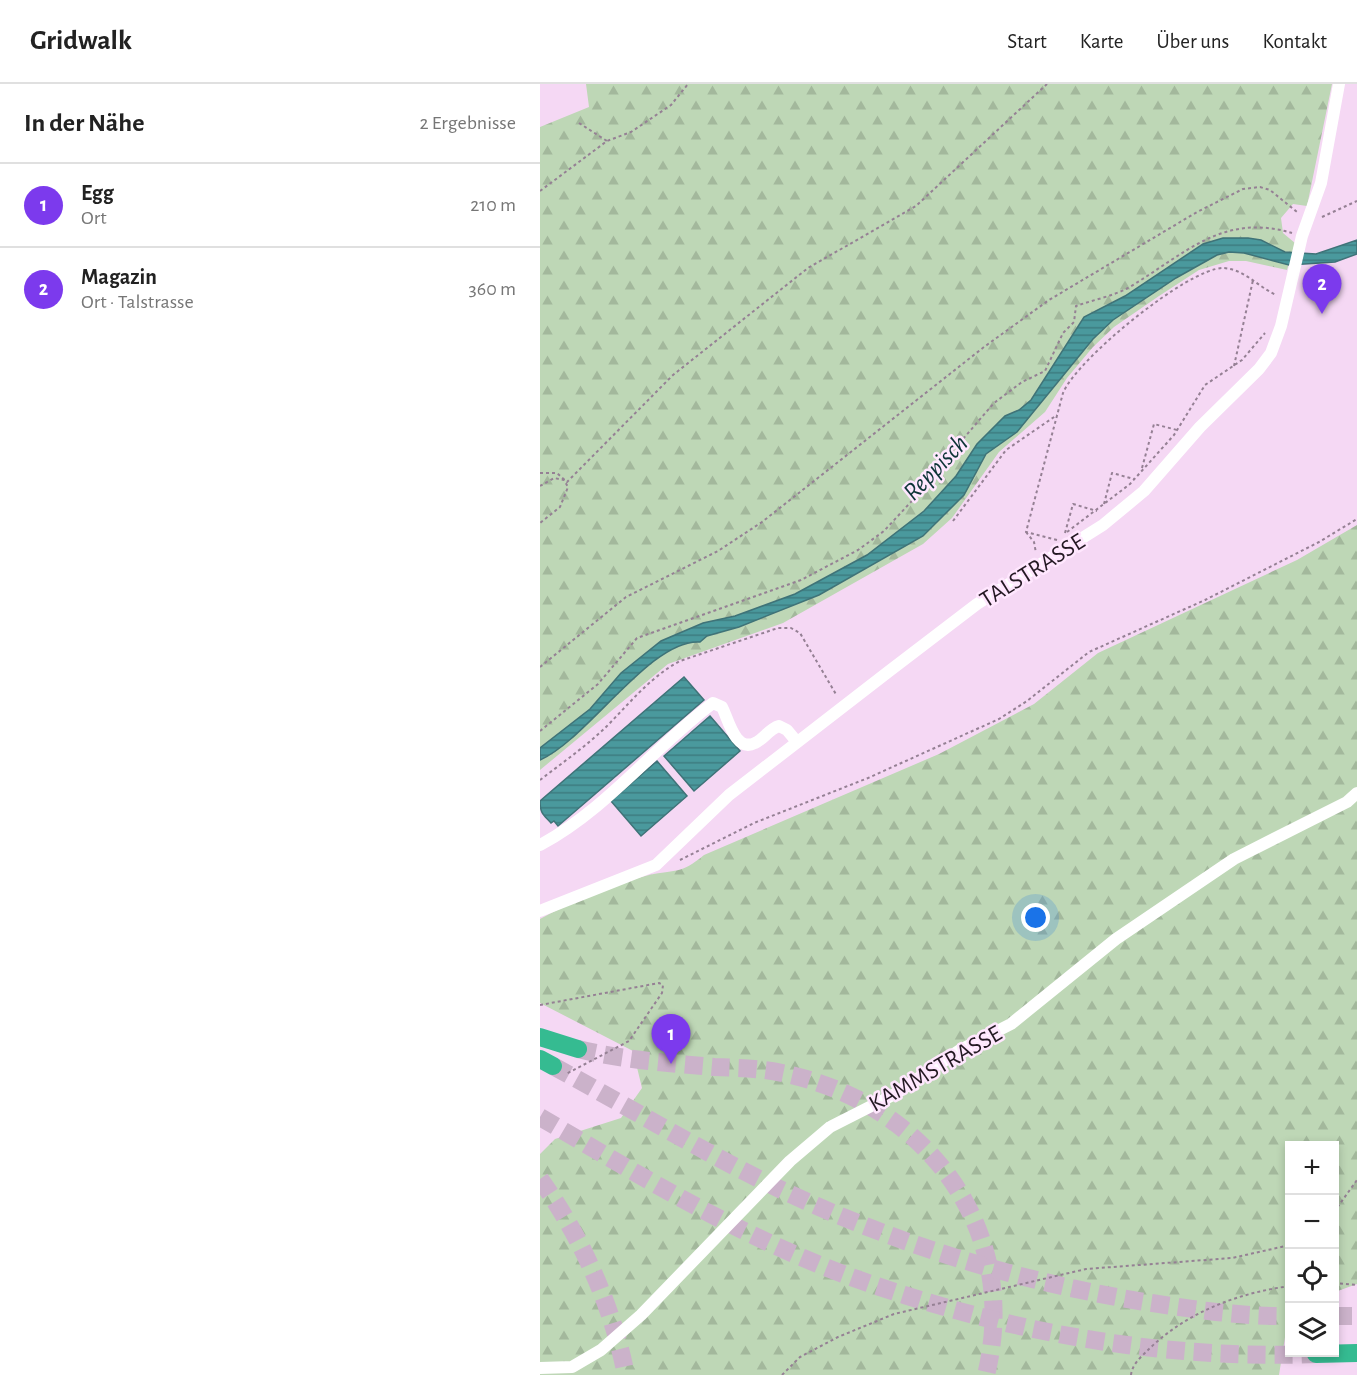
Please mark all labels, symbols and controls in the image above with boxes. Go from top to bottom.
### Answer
text: Gridwalk [30,27,132,55]
text: Start [1007,31,1047,52]
text: Karte [1080,31,1123,52]
text: Über uns [1156,31,1229,52]
text: Kontakt [1262,31,1327,52]
text: In der Nähe [24,110,144,136]
text: 2 Ergebnisse [419,113,516,133]
text: Egg [81,182,114,204]
text: 1 [40,195,47,215]
text: 210 m [470,195,516,215]
text: Ort [81,208,107,228]
pin: 2 [1302,264,1342,314]
text: Magazin [81,266,157,288]
text: 2 [39,279,48,299]
text: 360 m [469,279,516,299]
text: Ort · Talstrasse [81,292,194,312]
water label: Reppisch [898,430,973,506]
street label: TALSTRASSE [976,529,1089,612]
your location [1021,903,1050,932]
pin: 1 [652,1014,690,1064]
street label: KAMMSTRASSE [865,1021,1006,1117]
map controls [1285,1141,1339,1357]
button: + [1285,1141,1339,1195]
button: − [1285,1195,1339,1249]
button: locate [1285,1249,1339,1303]
button: layers [1285,1303,1339,1357]

